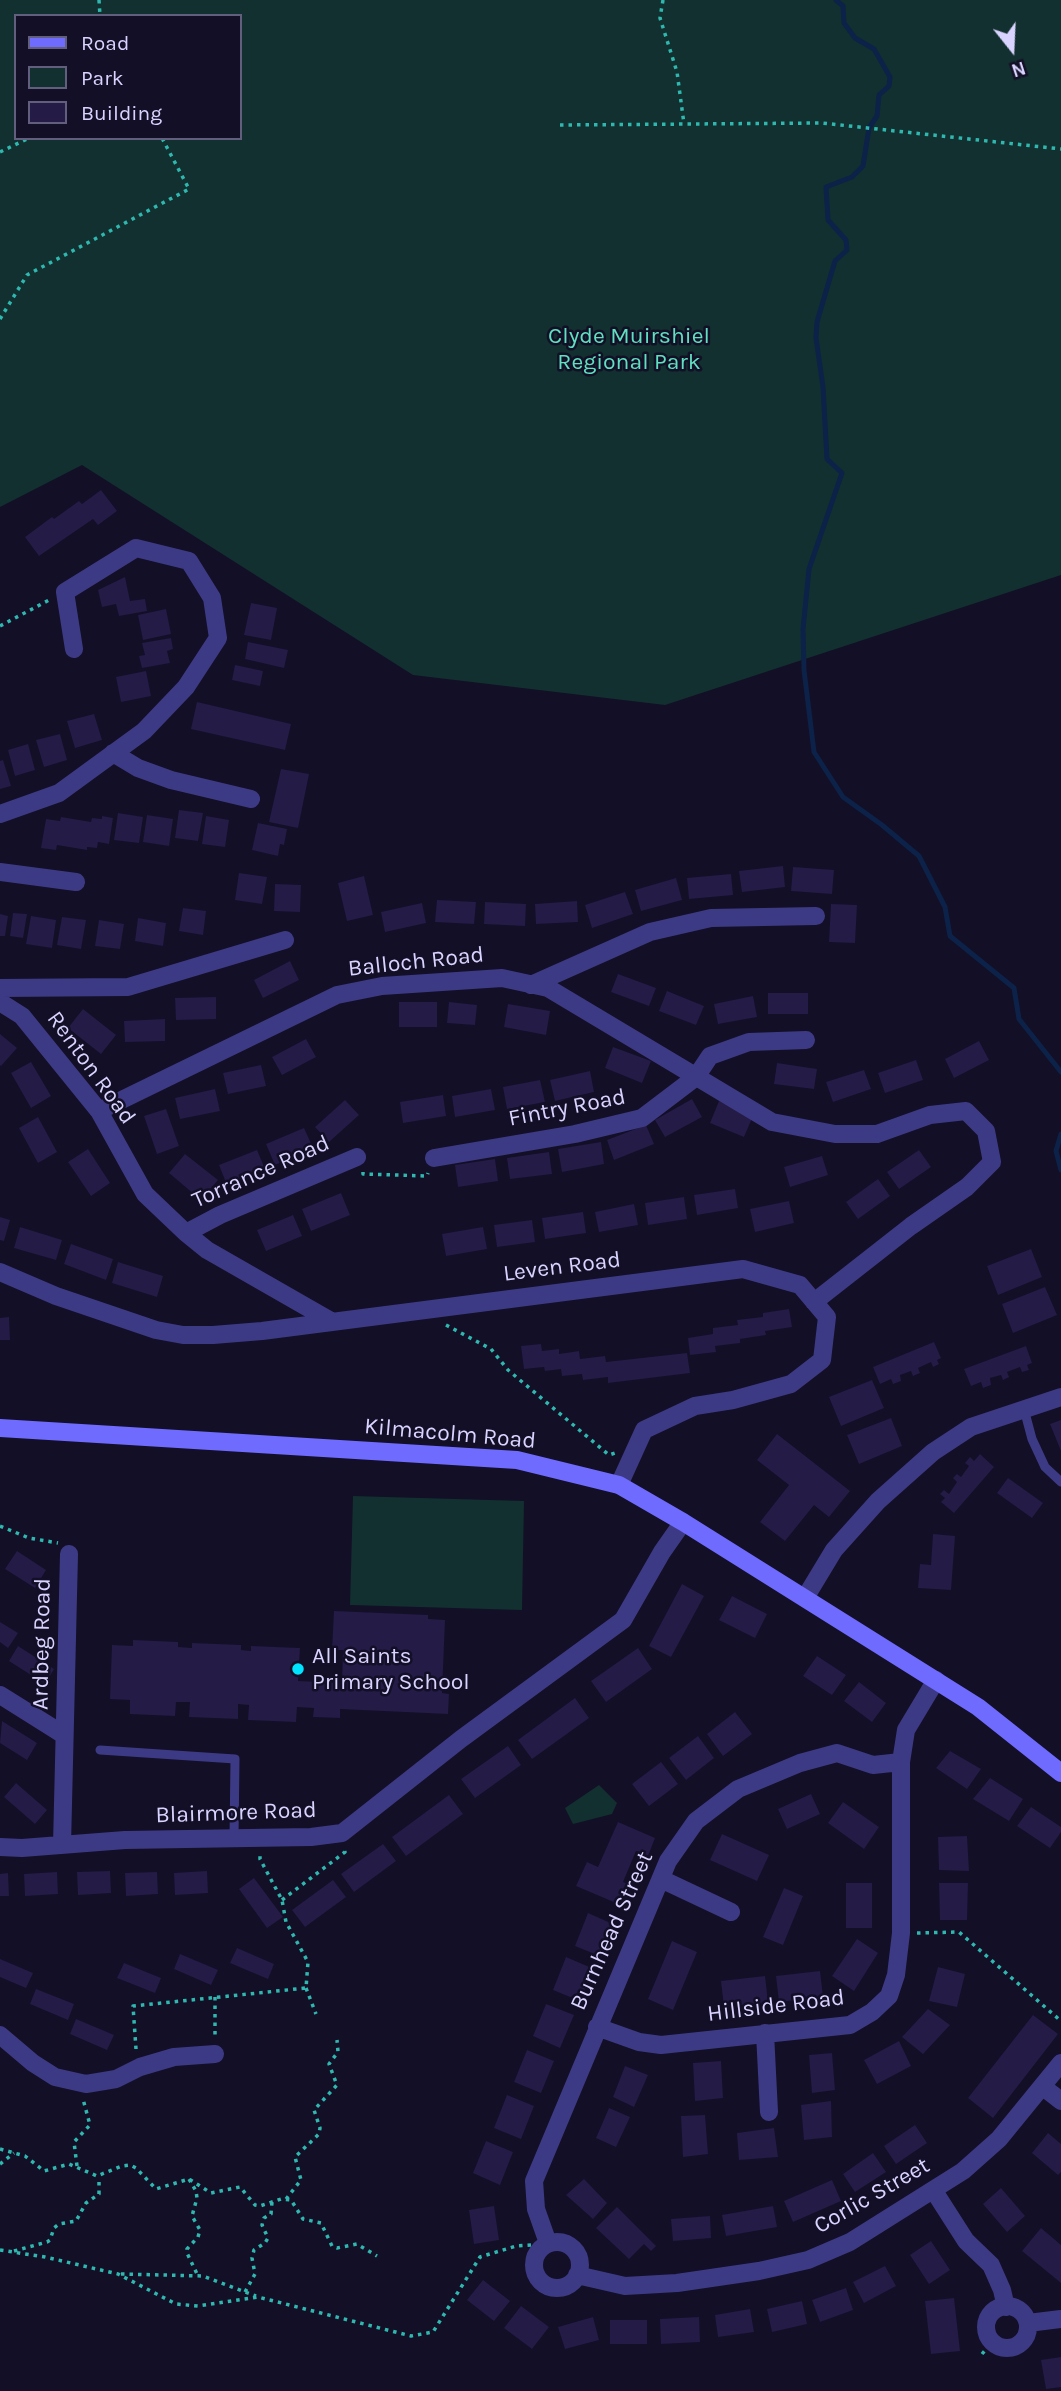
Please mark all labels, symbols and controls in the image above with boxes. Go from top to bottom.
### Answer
legend [14,14,242,140]
north arrow [977,14,1047,84]
text: Road [81,31,129,55]
text: N [1009,56,1028,82]
text: Park [81,66,124,90]
text: Building [81,101,162,125]
park label: Clyde Muirshiel Regional Park [548,322,710,376]
street label: Balloch Road [347,941,485,983]
street label: Renton Road [41,1006,141,1130]
street label: Fintry Road [506,1083,628,1133]
street label: Torrance Road [188,1129,334,1215]
street label: Leven Road [502,1246,622,1288]
street label: Kilmacolm Road [363,1413,537,1455]
street label: Ardbeg Road [27,1578,57,1710]
place label: All Saints Primary School [312,1642,470,1696]
marker: All Saints Primary School [290,1661,306,1677]
street label: Blairmore Road [155,1796,317,1830]
street label: Burnhead Street [565,1847,659,2015]
street label: Hillside Road [706,1984,846,2028]
street label: Corlic Street [809,2152,935,2240]

